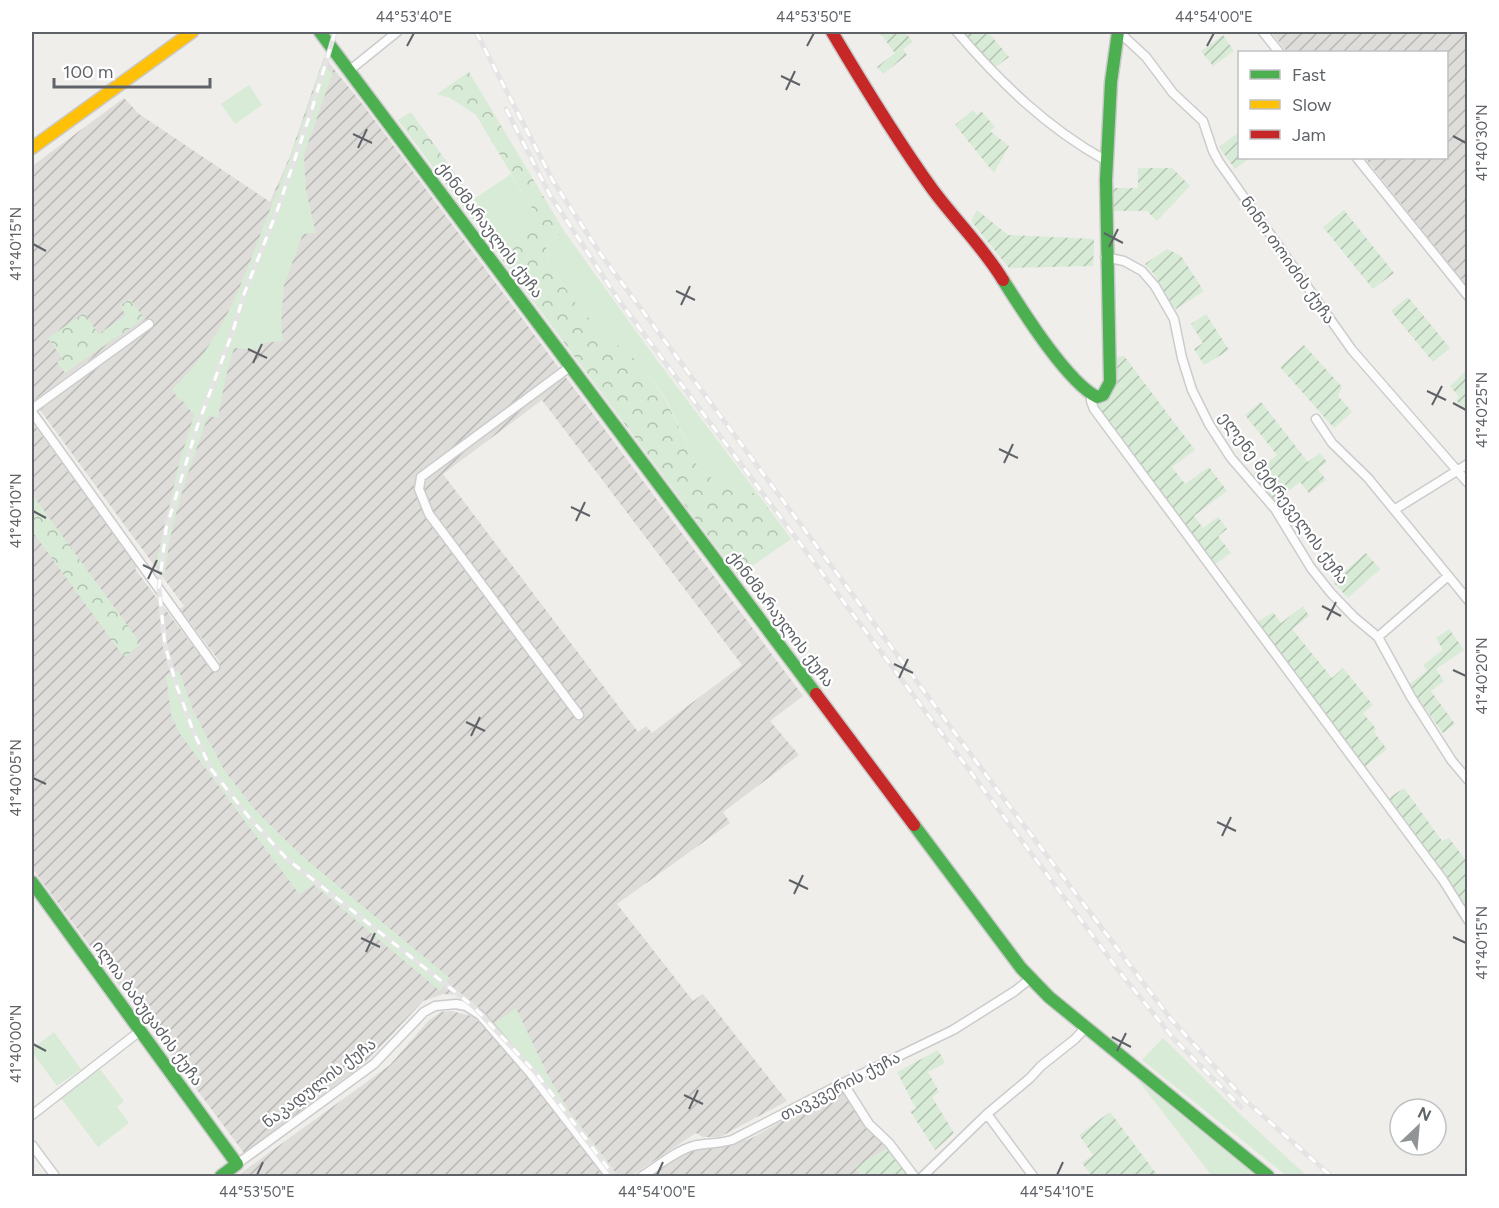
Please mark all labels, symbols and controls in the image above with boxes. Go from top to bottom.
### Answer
text: 44°53'40"E [376,8,452,26]
text: 44°53'50"E [776,8,852,26]
text: 44°54'00"E [1175,8,1253,26]
scale bar [54,51,210,89]
legend [1238,51,1448,159]
text: 100 m [63,61,113,83]
text: Fast [1292,64,1326,86]
text: Slow [1292,94,1331,116]
text: 41°40'30"N [1473,104,1491,182]
text: Jam [1292,124,1326,146]
street label: ქინძმარაულის ქუჩა [432,158,547,302]
street label: ნინო თოიძის ქუჩა [1237,193,1339,327]
text: 41°40'15"N [7,207,25,281]
text: 41°40'25"N [1473,372,1491,448]
street label: ელენე მეტრეველის ქუჩა [1214,408,1353,588]
text: 41°40'10"N [7,473,25,549]
street label: ქინძმარაულის ქუჩა [723,547,838,691]
text: 41°40'20"N [1473,637,1491,715]
text: 41°40'05"N [7,739,25,817]
text: 41°40'15"N [1473,906,1491,980]
street label: ილია ბაბუცაძის ქუჩა [88,937,207,1090]
text: 41°40'00"N [7,1005,25,1083]
street label: ნაკადულის ქუჩა [258,1034,380,1133]
street label: თავკვერის ქუჩა [777,1047,903,1125]
north arrow [1388,1097,1448,1157]
text: N [1415,1103,1434,1125]
text: 44°53'50"E [219,1183,295,1201]
text: 44°54'00"E [618,1183,696,1201]
text: 44°54'10"E [1020,1183,1094,1201]

